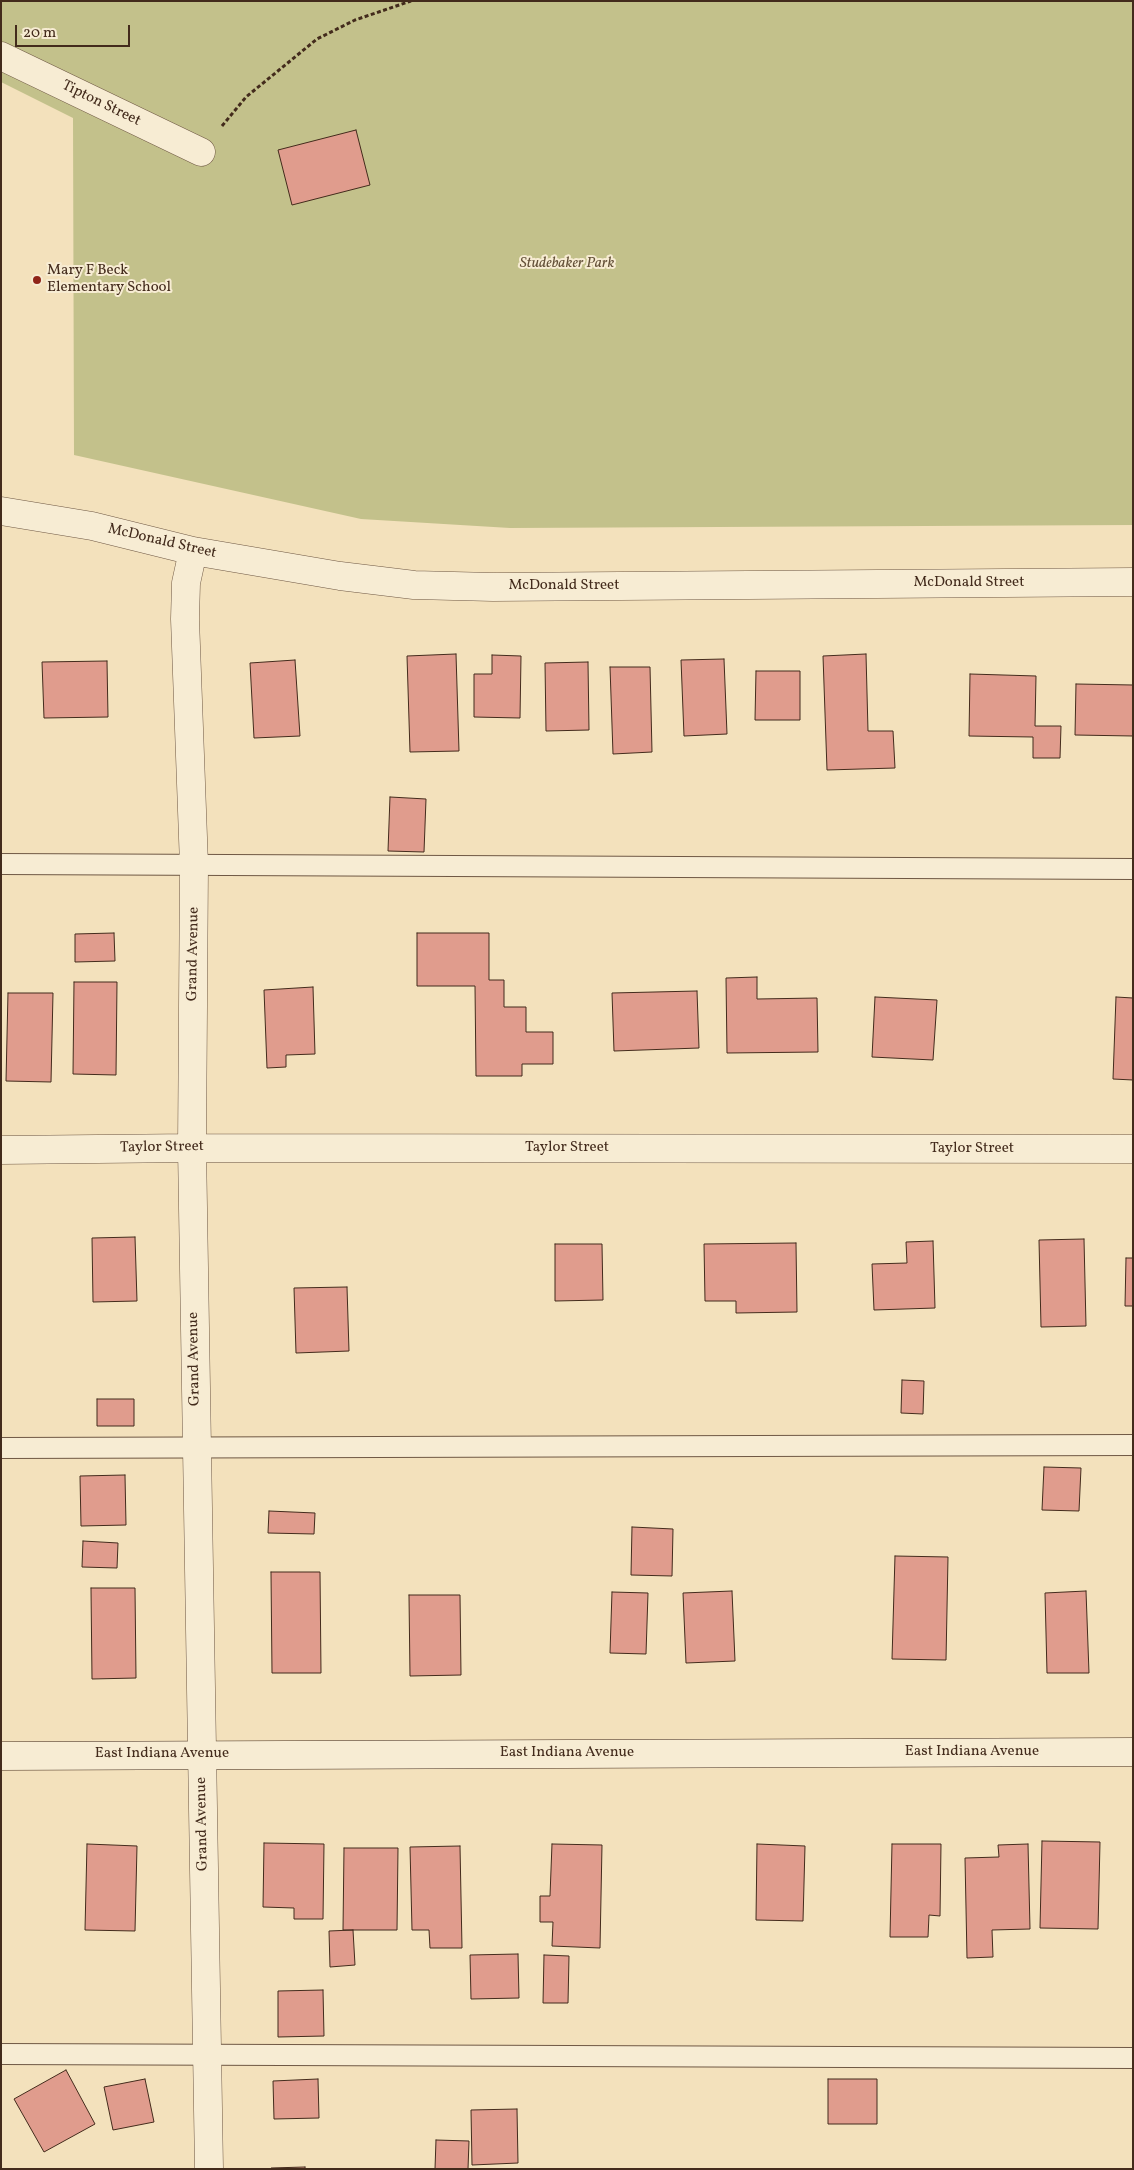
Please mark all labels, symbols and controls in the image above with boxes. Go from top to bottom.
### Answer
scale bar [18,15,132,47]
text: 20 m [23,23,56,44]
street label: Tipton Street [59,77,143,131]
park label: Studebaker Park [520,255,614,273]
place label: Mary F Beck Elementary School [47,262,171,297]
marker: Mary F Beck Elementary School [31,274,43,286]
street label: McDonald Street [106,521,218,563]
street label: McDonald Street [914,574,1024,592]
street label: McDonald Street [509,577,619,595]
street label: Grand Avenue [184,907,204,1001]
street label: Taylor Street [120,1138,204,1158]
street label: Taylor Street [525,1139,609,1157]
street label: Taylor Street [930,1140,1014,1158]
street label: Grand Avenue [185,1312,205,1406]
street label: East Indiana Avenue [905,1743,1039,1761]
street label: East Indiana Avenue [500,1744,634,1762]
street label: East Indiana Avenue [95,1745,229,1763]
street label: Grand Avenue [193,1777,213,1871]

